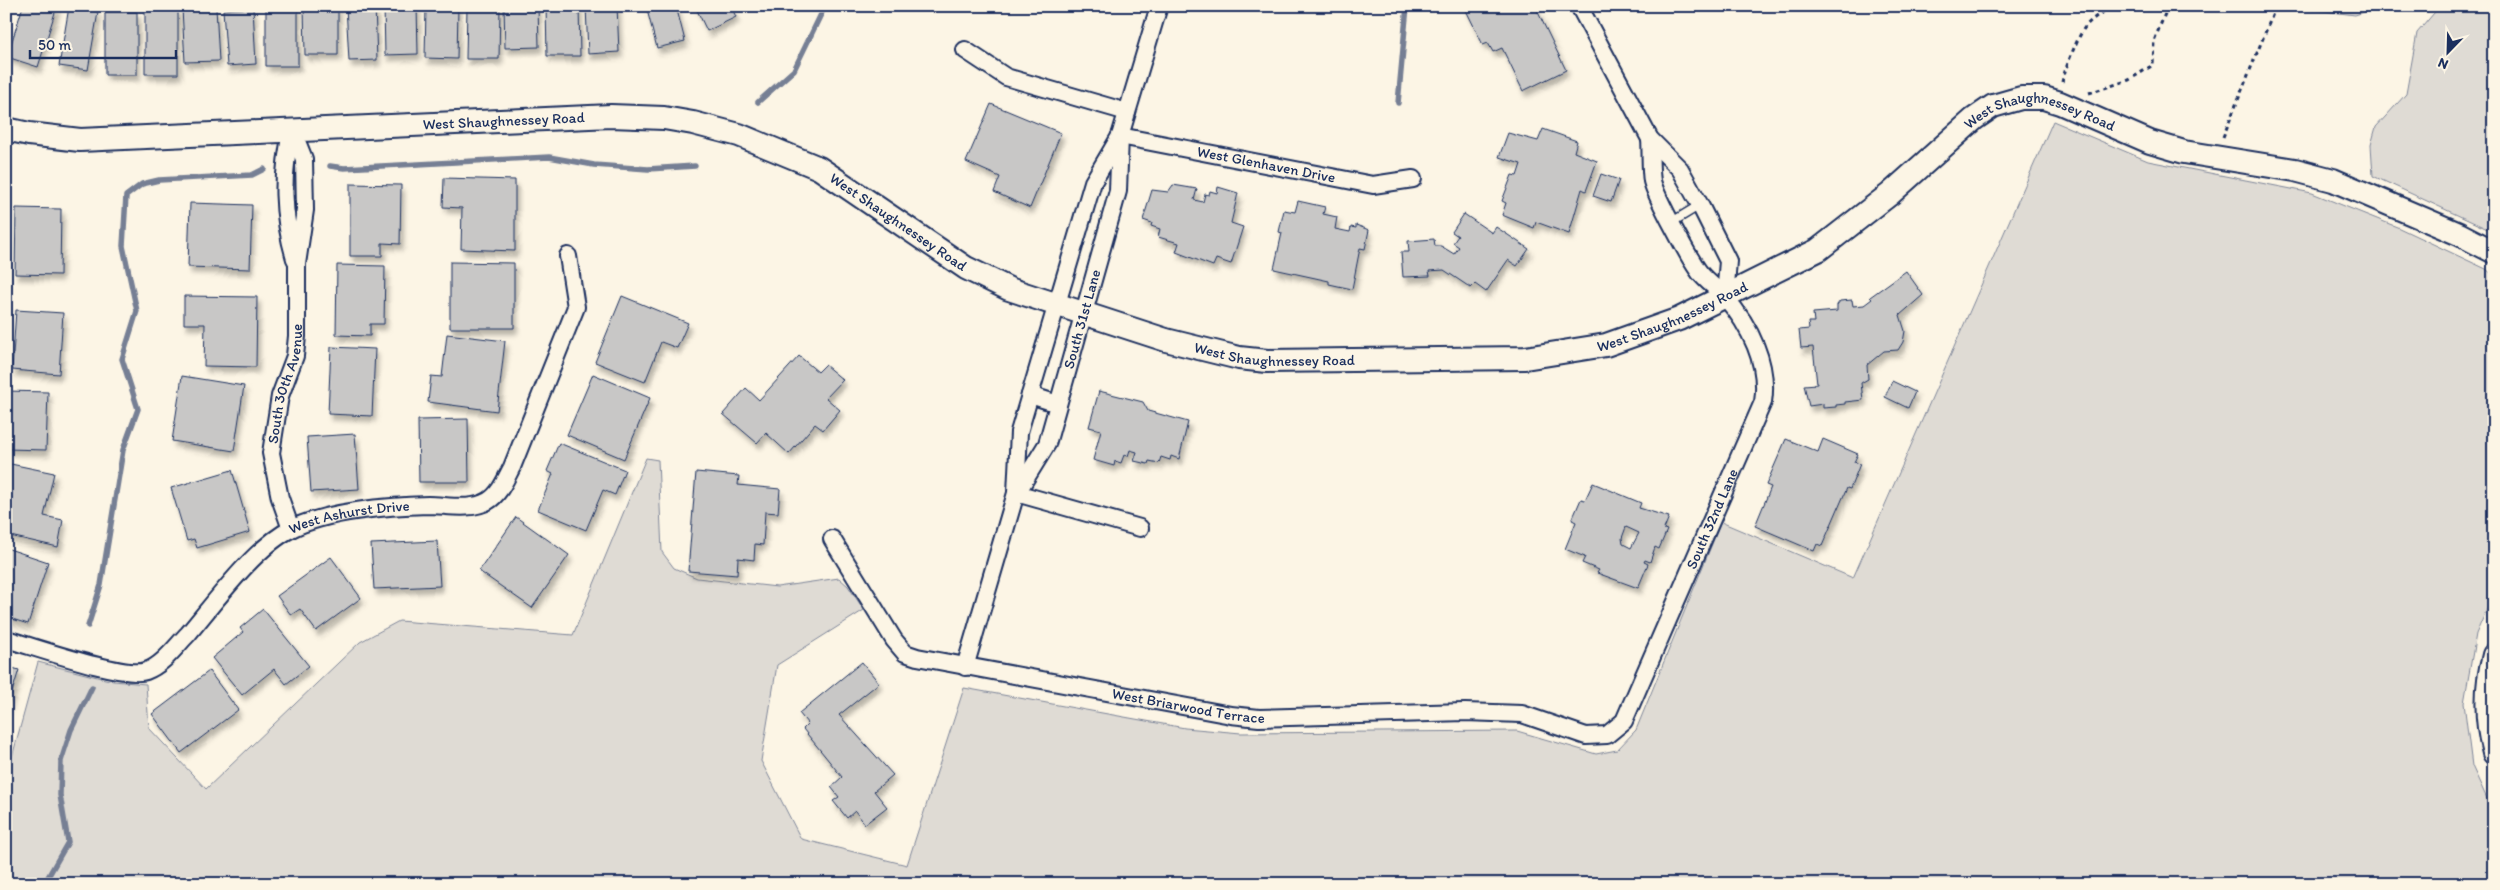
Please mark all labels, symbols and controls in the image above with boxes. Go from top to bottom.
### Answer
scale bar [30,28,176,60]
north arrow [2422,28,2472,78]
text: 50 m [38,36,71,54]
text: N [2435,54,2451,73]
text: West Shaughnessey Road [1960,88,2119,135]
street label: West Shaughnessey Road [422,108,586,134]
street label: West Shaughnessey Road [1960,121,2122,141]
street label: West Glenhaven Drive [1196,142,1337,187]
street label: West Shaughnessey Road [826,169,971,275]
street label: South 31st Lane [1060,267,1105,371]
street label: West Shaughnessey Road [1595,277,1751,355]
street label: South 30th Avenue [264,324,306,445]
street label: West Shaughnessey Road [1192,338,1356,370]
street label: South 32nd Lane [1682,466,1742,572]
street label: West Ashurst Drive [286,497,410,538]
street label: West Briarwood Terrace [1111,684,1265,727]

